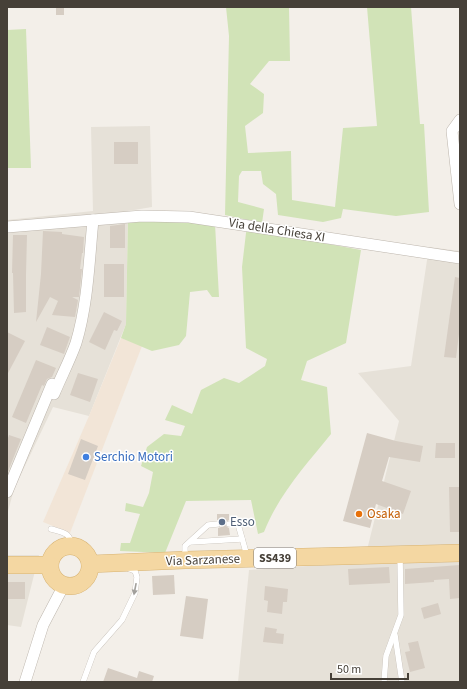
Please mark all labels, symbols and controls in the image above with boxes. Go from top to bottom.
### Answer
street label: Via della Chiesa XI [228,213,326,247]
place label: Serchio Motori [94,448,173,466]
marker: Serchio Motori [81,452,91,462]
place label: Osaka [367,505,401,523]
marker: Osaka [354,509,364,519]
place label: Esso [230,513,255,531]
marker: Esso [217,517,227,527]
road number: SS439 [254,548,296,568]
street label: Via Sarzanese [166,550,240,570]
one-way arrow [132,583,138,595]
scale bar [331,655,408,681]
text: 50 m [337,661,361,678]

